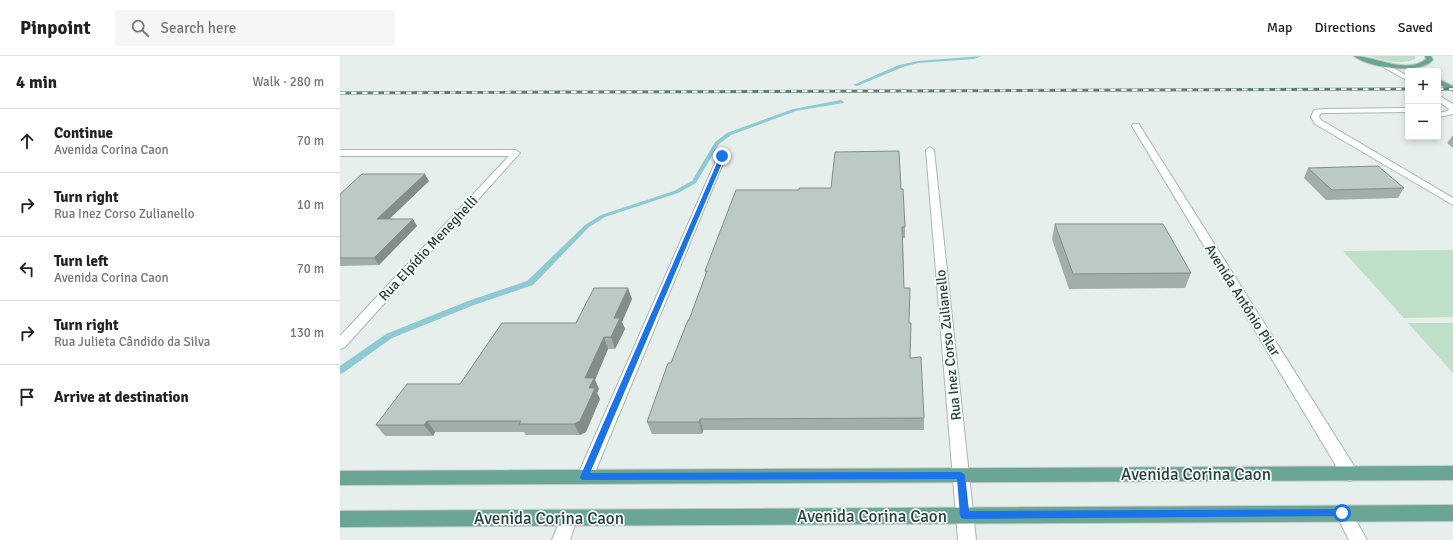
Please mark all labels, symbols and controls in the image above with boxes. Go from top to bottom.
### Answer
search box [115,10,395,46]
text: Pinpoint [20,16,91,40]
icon: search [129,17,151,39]
text: Search here [161,19,236,37]
text: Map [1267,19,1293,36]
text: Directions [1315,19,1376,36]
text: Saved [1398,19,1433,36]
map controls [1405,68,1441,140]
button: + [1405,68,1441,104]
text: 4 min [16,72,57,93]
text: Walk · 280 m [253,74,324,90]
button: − [1405,104,1441,140]
text: Continue [54,124,113,142]
icon: ahead [16,130,38,152]
text: 70 m [297,133,324,149]
text: Avenida Corina Caon [54,142,169,158]
route end [713,147,731,165]
text: Turn right [54,188,119,206]
street label: Rua Elpídio Meneghelli [375,192,481,304]
icon: right [16,194,38,216]
text: 10 m [297,197,324,213]
text: Rua Inez Corso Zulianello [54,206,194,222]
street label: Avenida Antônio Pilar [1201,241,1284,360]
text: Turn left [54,252,108,270]
icon: left [16,258,38,280]
text: 70 m [297,261,324,277]
street label: Rua Inez Corso Zulianello [932,269,965,421]
text: Avenida Corina Caon [54,270,169,286]
text: Turn right [54,316,119,334]
icon: right [16,322,38,344]
text: 130 m [290,325,324,341]
text: Rua Julieta Cândido da Silva [54,334,210,350]
icon: arrive [16,386,38,408]
text: Arrive at destination [54,388,189,406]
street label: Avenida Corina Caon [1121,464,1271,485]
route start [1333,504,1351,522]
street label: Avenida Corina Caon [797,506,947,527]
street label: Avenida Corina Caon [474,508,624,529]

